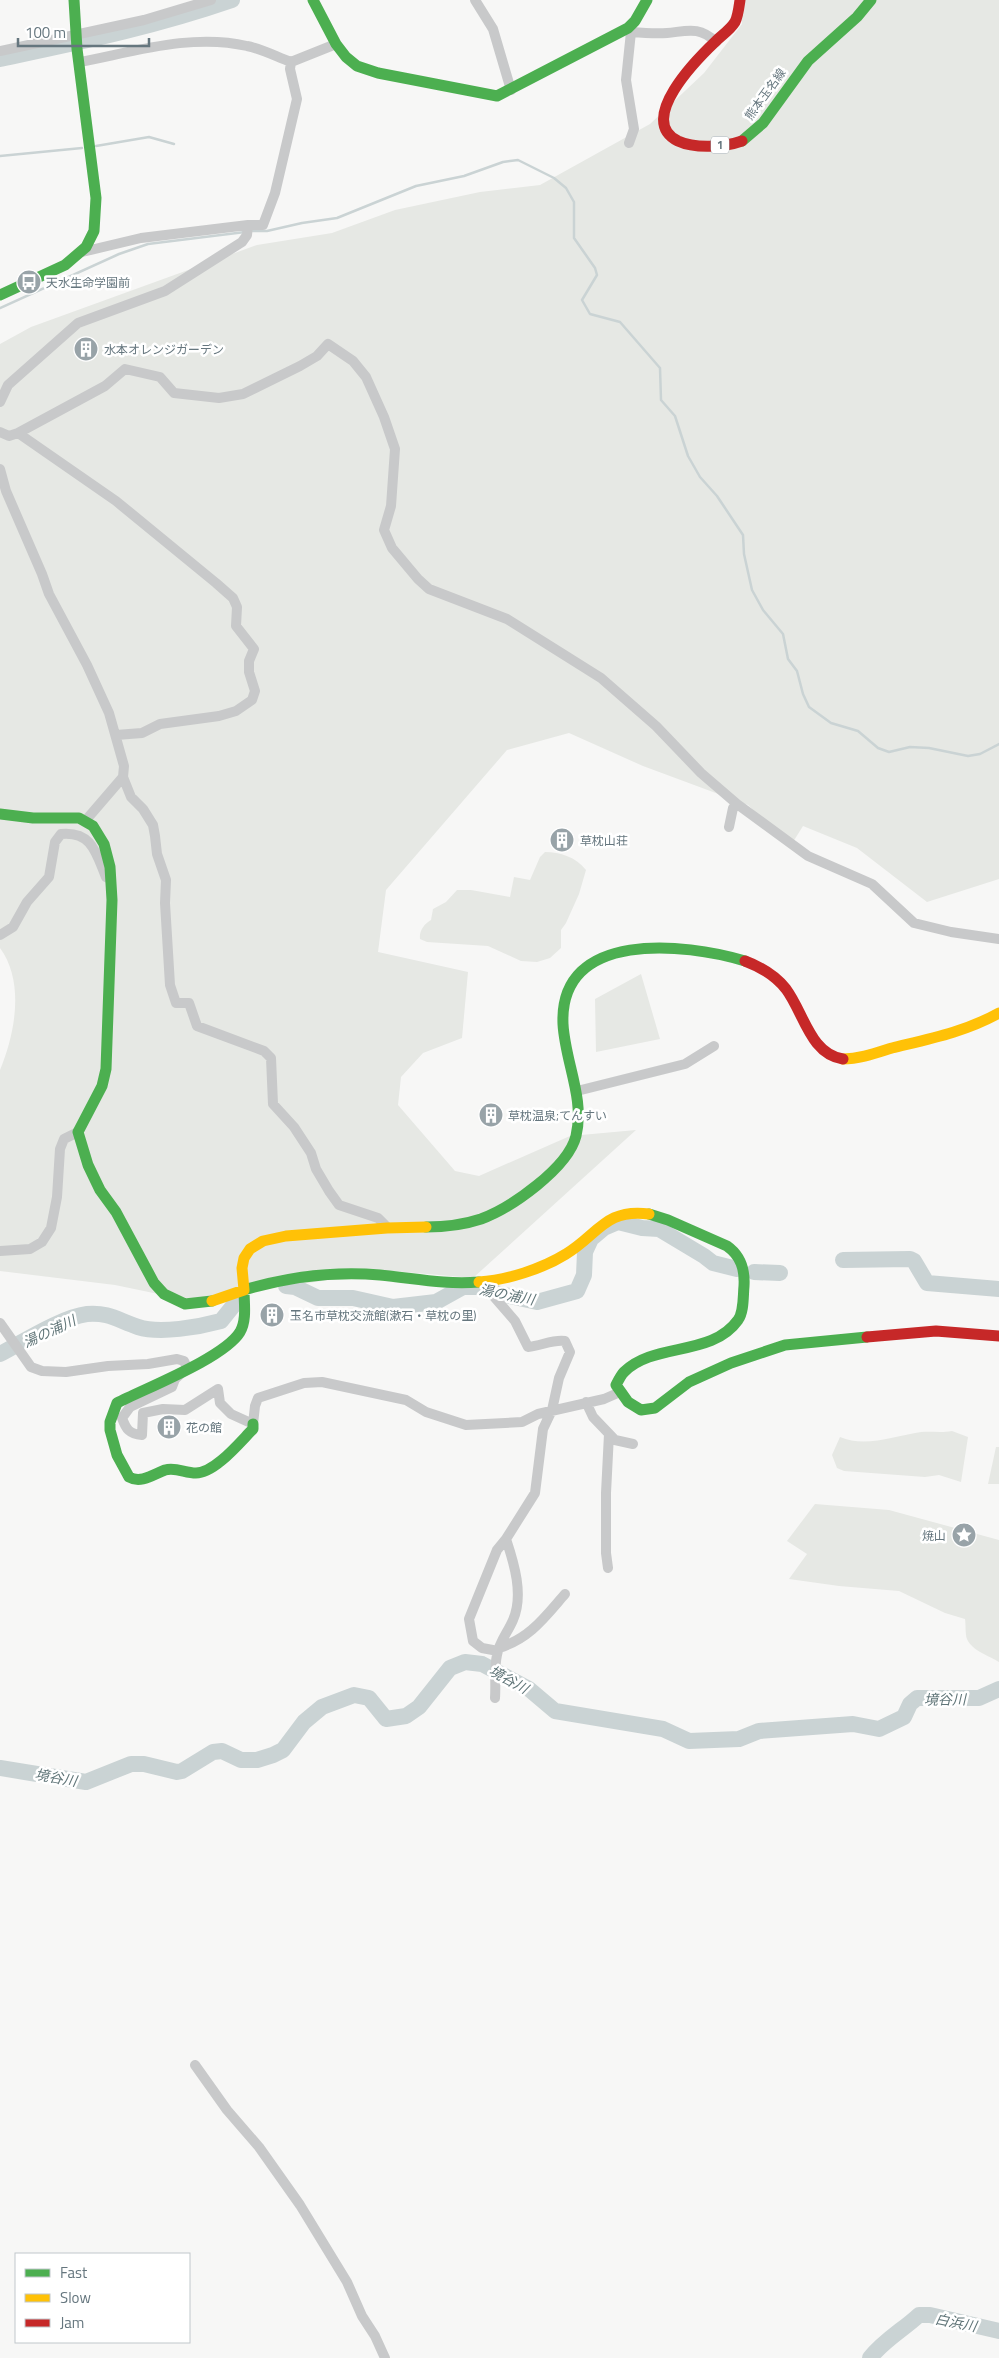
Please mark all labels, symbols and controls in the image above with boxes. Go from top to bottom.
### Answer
scale bar [18,15,149,47]
text: 100 m [25,21,66,44]
street label: 熊本玉名線 [740,64,790,124]
road number: 1 [711,136,729,154]
bus stop icon: 天水生命学園前 [16,269,42,295]
place label: 天水生命学園前 [46,273,130,292]
building icon: 水本オレンジガーデン [73,336,99,362]
place label: 水本オレンジガーデン [104,340,224,359]
building icon: 草枕山荘 [549,827,575,853]
place label: 草枕山荘 [580,831,628,850]
building icon: 草枕温泉;てんすい [478,1102,504,1128]
place label: 草枕温泉;てんすい [508,1106,607,1125]
water label: 湯の浦川 [478,1278,538,1310]
building icon: 玉名市草枕交流館(漱石・草枕の里) [259,1302,285,1328]
place label: 玉名市草枕交流館(漱石・草枕の里) [290,1306,476,1325]
water label: 湯の浦川 [19,1309,81,1352]
building icon: 花の館 [156,1414,182,1440]
place label: 花の館 [186,1418,222,1437]
place icon: 焼山 [951,1522,977,1548]
place label: 焼山 [922,1526,946,1545]
water label: 境谷川 [486,1660,534,1699]
water label: 境谷川 [924,1688,968,1710]
water label: 境谷川 [33,1763,80,1791]
legend [15,2253,190,2343]
text: Fast [60,2261,88,2284]
text: Slow [60,2286,91,2309]
water label: 白浜川 [933,2308,981,2337]
text: Jam [60,2311,84,2334]

